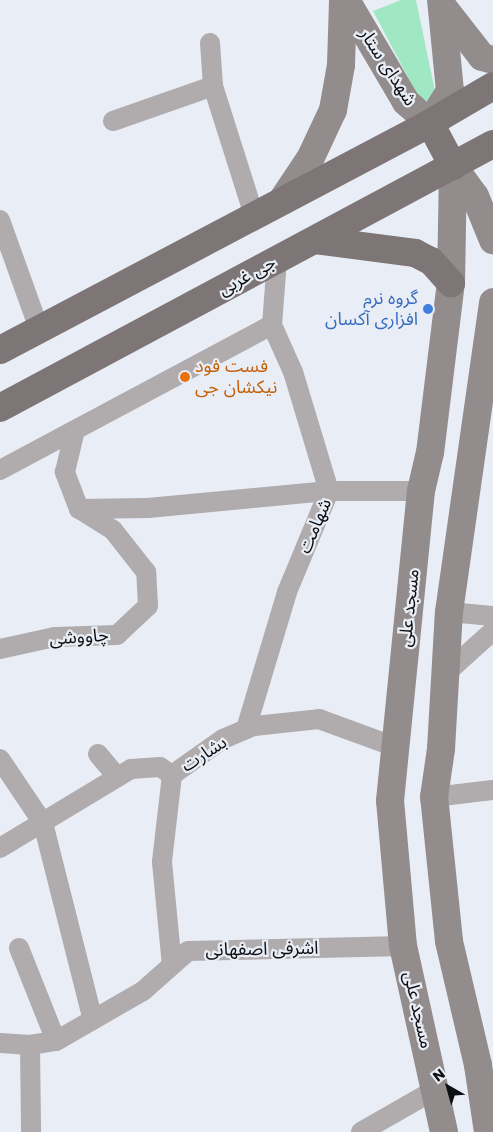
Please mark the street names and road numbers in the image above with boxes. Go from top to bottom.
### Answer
street label: شهدای ستار [355,24,421,110]
street label: جی غربی [214,251,280,301]
street label: شهامت [294,495,336,557]
street label: مسجد علی [394,568,424,648]
street label: چاووشی [49,624,109,650]
street label: بشارت [177,731,231,777]
street label: اشرفی اصفهانی [205,937,319,961]
street label: مسجد علی [399,969,437,1051]

